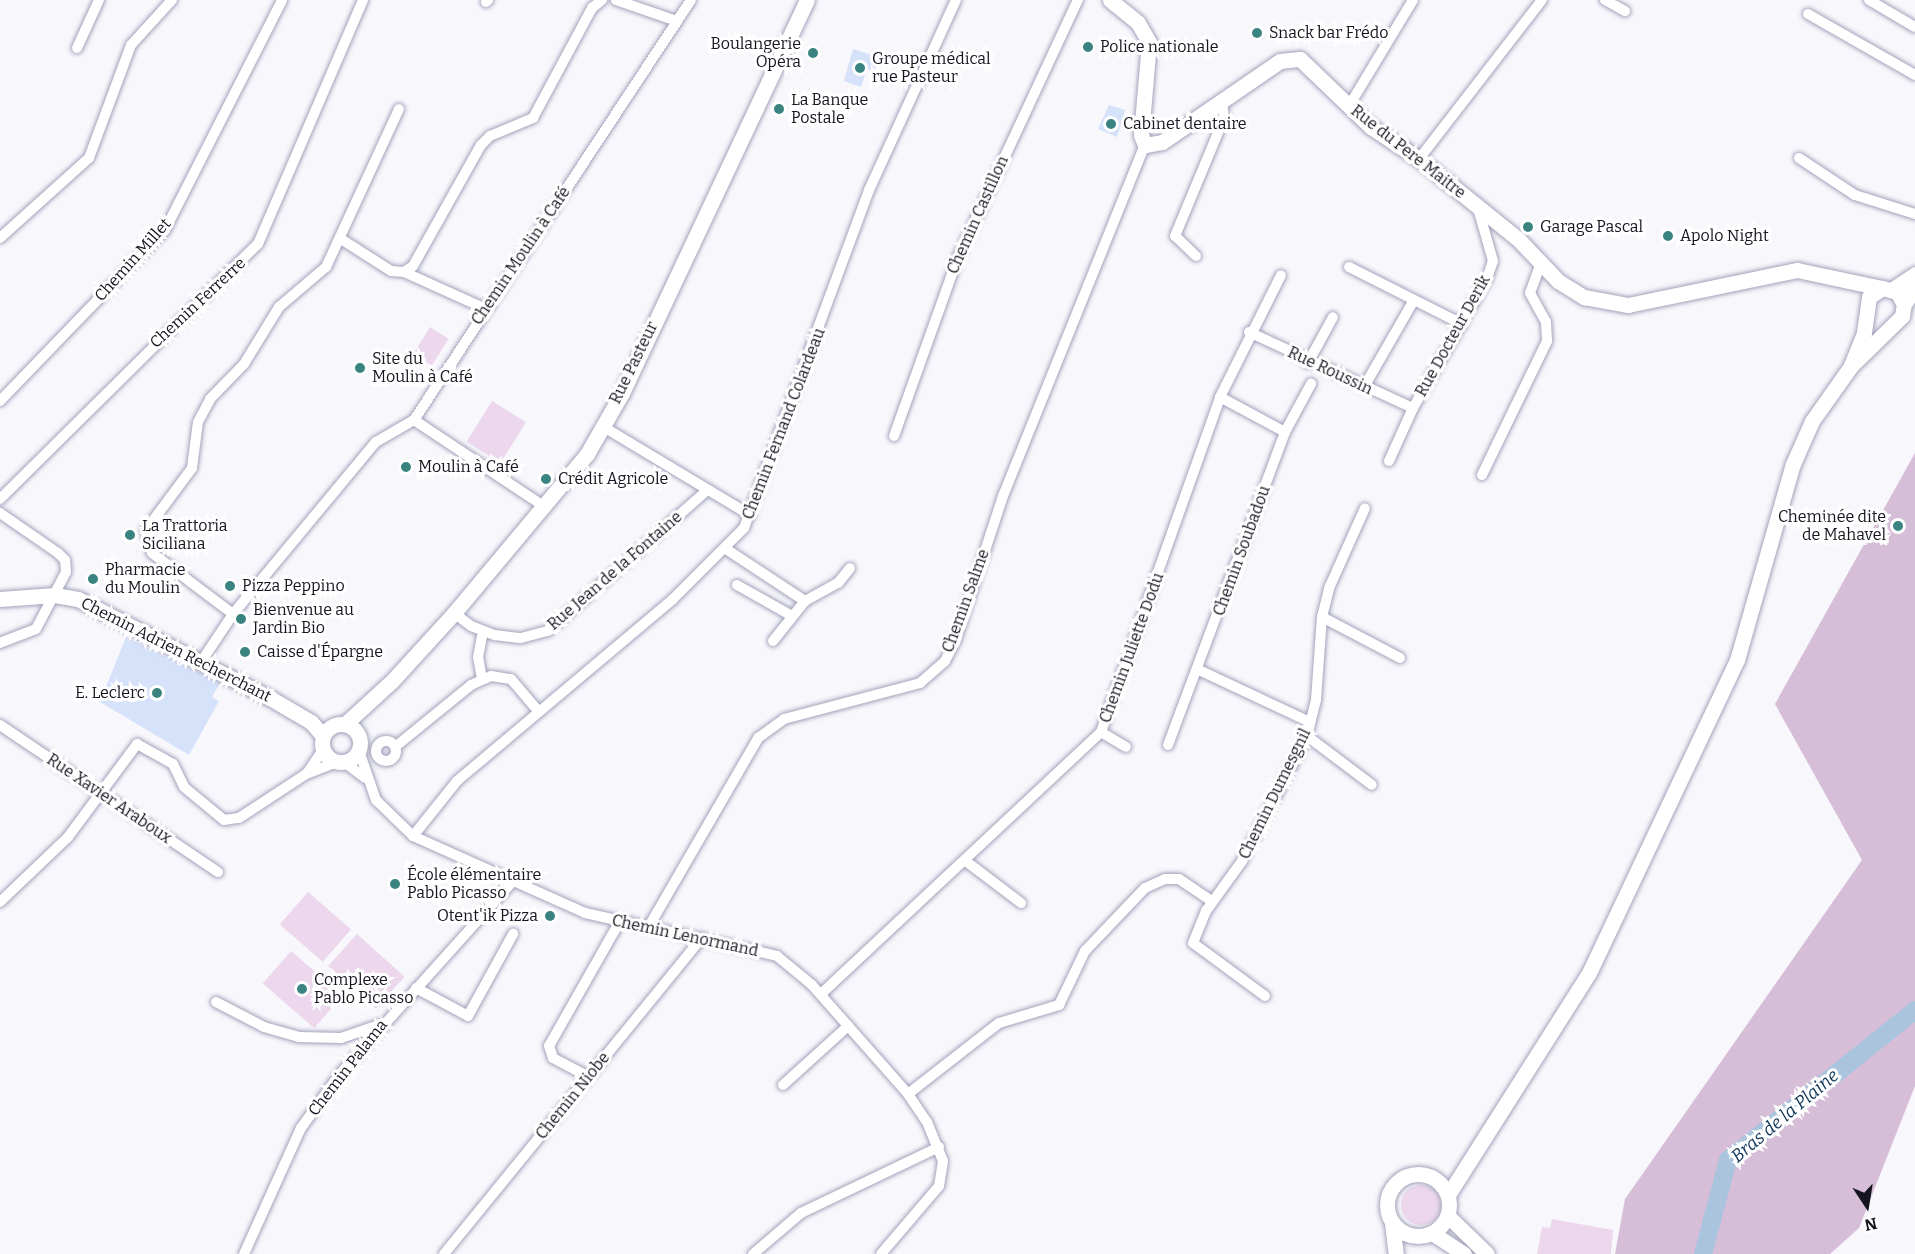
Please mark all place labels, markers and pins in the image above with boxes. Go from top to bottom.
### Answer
place label: Snack bar Frédo [1269,23,1388,43]
marker: Snack bar Frédo [1250,26,1264,40]
place label: Boulangerie Opéra [711,34,801,72]
place label: Police nationale [1100,37,1219,57]
marker: Police nationale [1081,40,1095,54]
marker: Boulangerie Opéra [806,46,820,60]
place label: Groupe médical rue Pasteur [872,49,991,87]
marker: Groupe médical rue Pasteur [853,61,867,75]
place label: La Banque Postale [791,90,868,128]
marker: La Banque Postale [772,102,786,116]
place label: Cabinet dentaire [1123,114,1247,134]
marker: Cabinet dentaire [1104,117,1118,131]
place label: Garage Pascal [1540,217,1643,237]
marker: Garage Pascal [1521,220,1535,234]
place label: Apolo Night [1680,226,1769,246]
marker: Apolo Night [1661,229,1675,243]
place label: Site du Moulin à Café [372,349,473,387]
marker: Site du Moulin à Café [353,361,367,375]
place label: Moulin à Café [418,457,519,477]
marker: Moulin à Café [399,460,413,474]
place label: Crédit Agricole [558,469,668,489]
marker: Crédit Agricole [539,472,553,486]
place label: Cheminée dite de Mahavel [1778,507,1886,545]
place label: La Trattoria Siciliana [142,516,228,554]
marker: Cheminée dite de Mahavel [1891,519,1905,533]
marker: La Trattoria Siciliana [123,528,137,542]
place label: Pharmacie du Moulin [105,560,185,598]
marker: Pharmacie du Moulin [86,572,100,586]
place label: Pizza Peppino [242,576,345,596]
marker: Pizza Peppino [223,579,237,593]
place label: Bienvenue au Jardin Bio [253,600,354,638]
marker: Bienvenue au Jardin Bio [234,612,248,626]
place label: Caisse d'Épargne [257,642,383,662]
marker: Caisse d'Épargne [238,645,252,659]
place label: E. Leclerc [75,683,145,703]
marker: E. Leclerc [150,686,164,700]
place label: École élémentaire Pablo Picasso [407,865,541,903]
marker: École élémentaire Pablo Picasso [388,877,402,891]
place label: Otent'ik Pizza [437,906,538,926]
marker: Otent'ik Pizza [543,909,557,923]
place label: Complexe Pablo Picasso [314,970,413,1008]
marker: Complexe Pablo Picasso [295,982,309,996]

